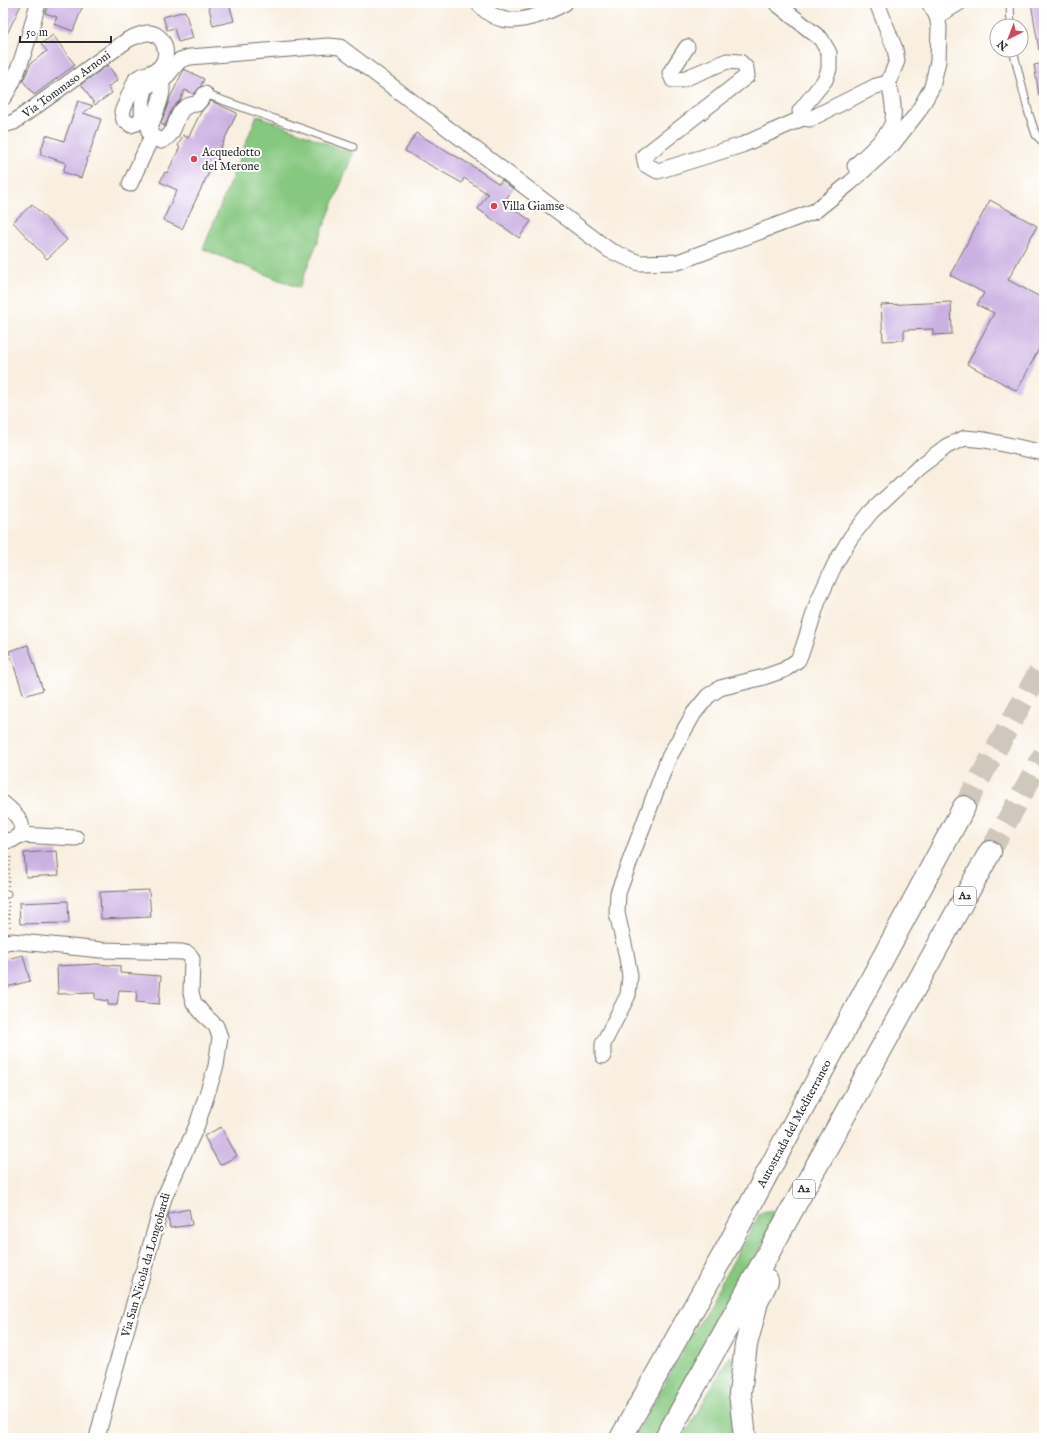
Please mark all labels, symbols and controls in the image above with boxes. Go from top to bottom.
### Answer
scale bar [20,18,111,44]
north arrow [989,18,1029,58]
text: 50 m [26,25,48,40]
text: N [994,36,1012,54]
street label: Via Tommaso Arnoni [19,47,113,122]
place label: Acquedotto del Merone [201,145,261,174]
marker: Acquedotto del Merone [189,154,199,164]
place label: Villa Giamse [501,199,565,214]
marker: Villa Giamse [489,201,499,211]
road number: A2 [954,887,976,905]
street label: Autostrada del Mediterraneo [753,1056,835,1191]
road number: A2 [793,1180,815,1198]
street label: Via San Nicola da Longobardi [118,1191,174,1340]

